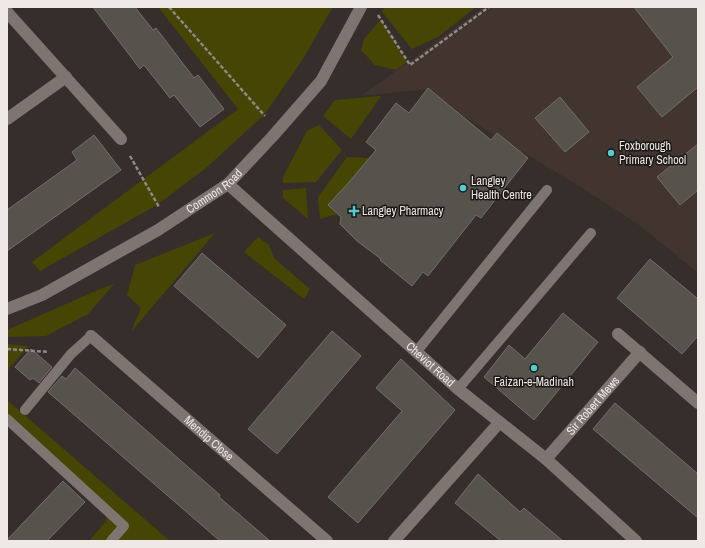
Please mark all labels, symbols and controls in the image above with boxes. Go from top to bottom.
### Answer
place label: Foxborough Primary School [619,138,686,168]
marker: Foxborough Primary School [606,148,616,158]
street label: Common Road [183,166,246,217]
place label: Langley Health Centre [471,173,532,203]
marker: Langley Health Centre [458,183,468,193]
place label: Langley Pharmacy [362,203,444,219]
marker: Langley Pharmacy [349,206,359,216]
street label: Cheviot Road [402,338,458,390]
marker: Faizan-e-Madinah [529,363,539,373]
street label: Sir Robert Mews [563,373,623,439]
place label: Faizan-e-Madinah [494,374,574,390]
street label: Mendip Close [181,412,237,464]

